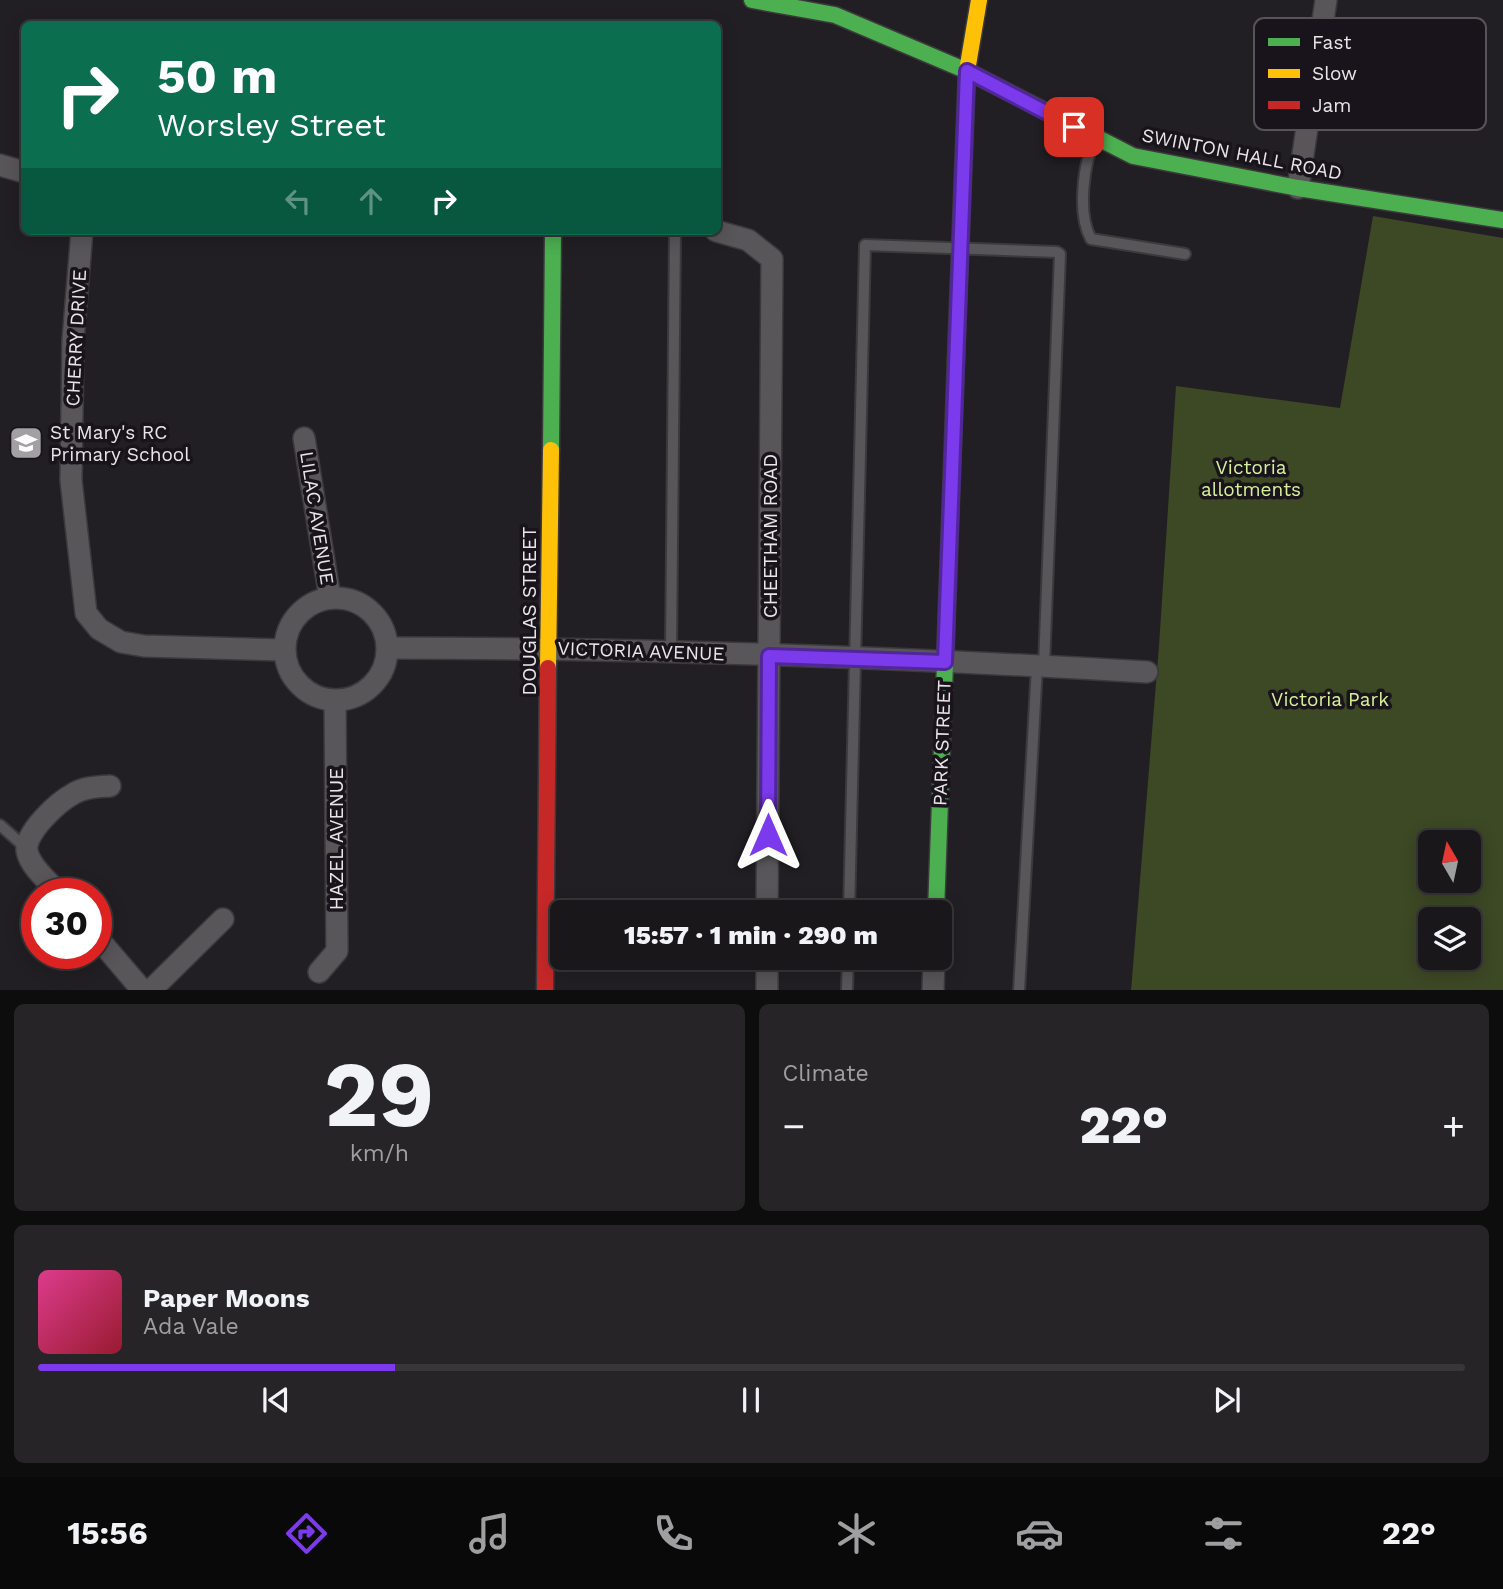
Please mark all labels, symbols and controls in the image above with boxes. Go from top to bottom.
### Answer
legend [1254,18,1486,130]
text: Fast [1312,31,1351,54]
text: 50 m [157,47,277,105]
icon: right [42,49,133,140]
text: Slow [1312,62,1357,85]
text: Jam [1312,94,1351,117]
pin [1044,97,1104,157]
text: Worsley Street [157,106,386,144]
icon: arrive [1055,108,1093,146]
street label: SWINTON HALL ROAD [1140,123,1344,185]
icon: left [279,182,317,220]
icon: ahead [352,182,390,220]
icon: right [425,182,463,220]
street label: CHERRY DRIVE [61,269,91,407]
place label: St Mary's RC Primary School [50,421,190,466]
school or university icon: St Mary's RC Primary School [7,424,45,462]
street label: LILAC AVENUE [295,450,339,586]
street label: CHEETHAM ROAD [759,454,782,618]
park label: Victoria allotments [1201,456,1301,501]
street label: DOUGLAS STREET [518,527,541,695]
street label: VICTORIA AVENUE [557,637,725,665]
street label: PARK STREET [928,680,956,806]
park label: Victoria Park [1271,688,1389,711]
street label: HAZEL AVENUE [325,768,348,910]
position arrow [731,798,805,872]
north arrow [1418,830,1480,892]
map controls [1418,830,1481,970]
speed limit sign: 30 [21,878,112,969]
button: layers [1418,907,1481,970]
text: 15:57 · 1 min · 290 m [624,920,878,950]
text: 29 [324,1041,434,1148]
text: Climate [783,1060,869,1087]
text: 22° [1079,1095,1168,1156]
text: − [783,1104,805,1148]
text: + [1442,1104,1465,1148]
text: km/h [350,1140,409,1167]
text: Paper Moons [143,1283,310,1313]
text: Ada Vale [143,1313,239,1340]
icon: previous [257,1381,295,1419]
icon: pause [732,1381,770,1419]
icon: next [1208,1381,1246,1419]
icon: directions [282,1509,331,1558]
icon: music [465,1509,514,1558]
icon: phone [649,1509,698,1558]
icon: climate [832,1509,881,1558]
icon: car [1015,1509,1064,1558]
icon: filters [1199,1509,1248,1558]
text: 15:56 [67,1514,148,1552]
text: 22° [1382,1514,1436,1552]

